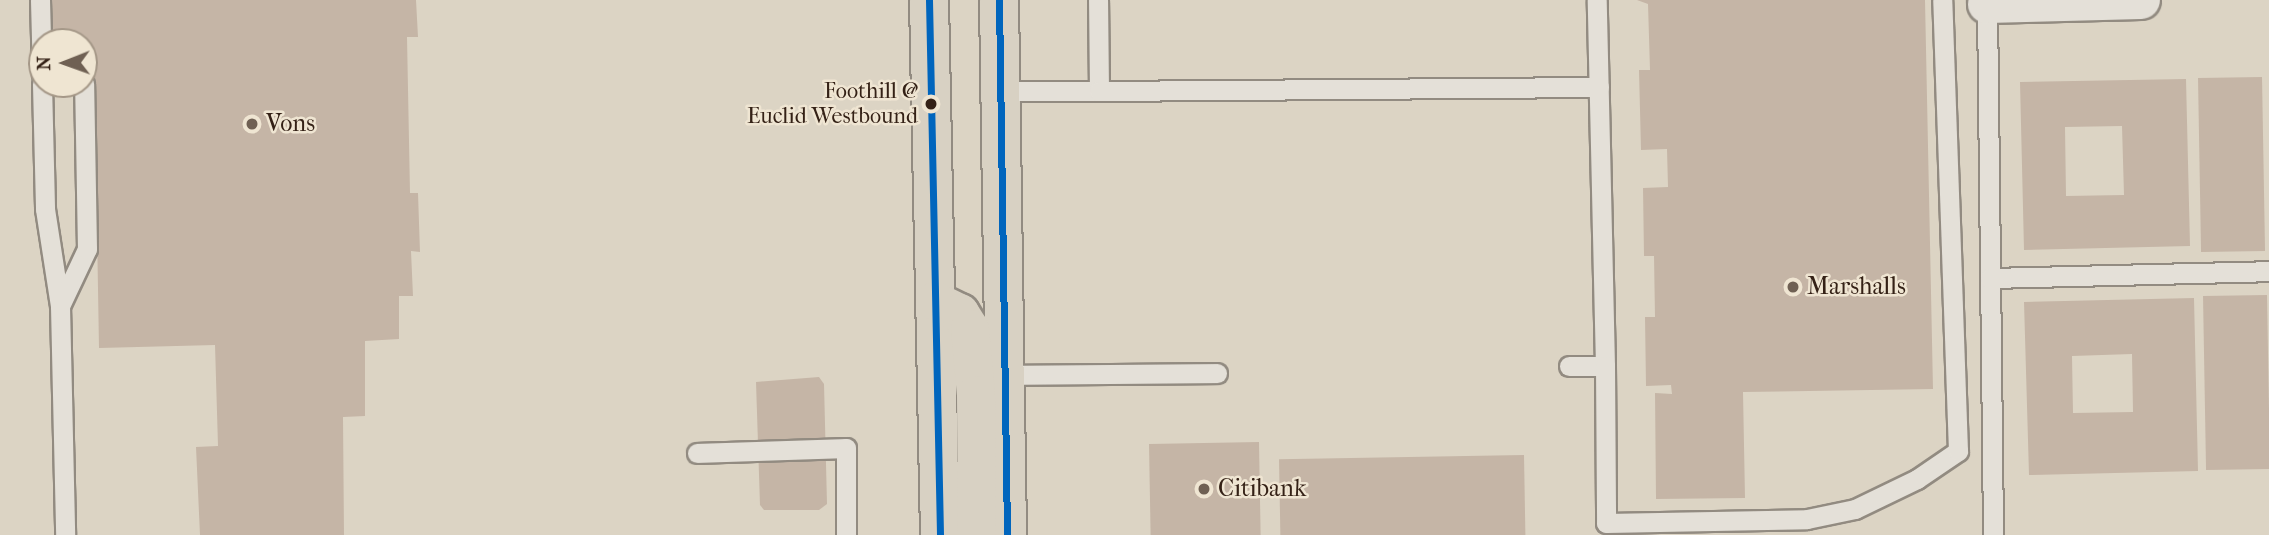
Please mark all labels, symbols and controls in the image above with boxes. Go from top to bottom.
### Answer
north arrow [28,28,98,98]
text: N [33,56,55,71]
place label: Foothill @ Euclid Westbound [747,78,918,130]
marker: Foothill @ Euclid Westbound [924,97,938,111]
place label: Vons [266,110,315,138]
marker: Vons [244,116,260,132]
place label: Marshalls [1807,273,1906,301]
marker: Marshalls [1785,279,1801,295]
place label: Citibank [1218,475,1306,503]
marker: Citibank [1196,481,1212,497]

